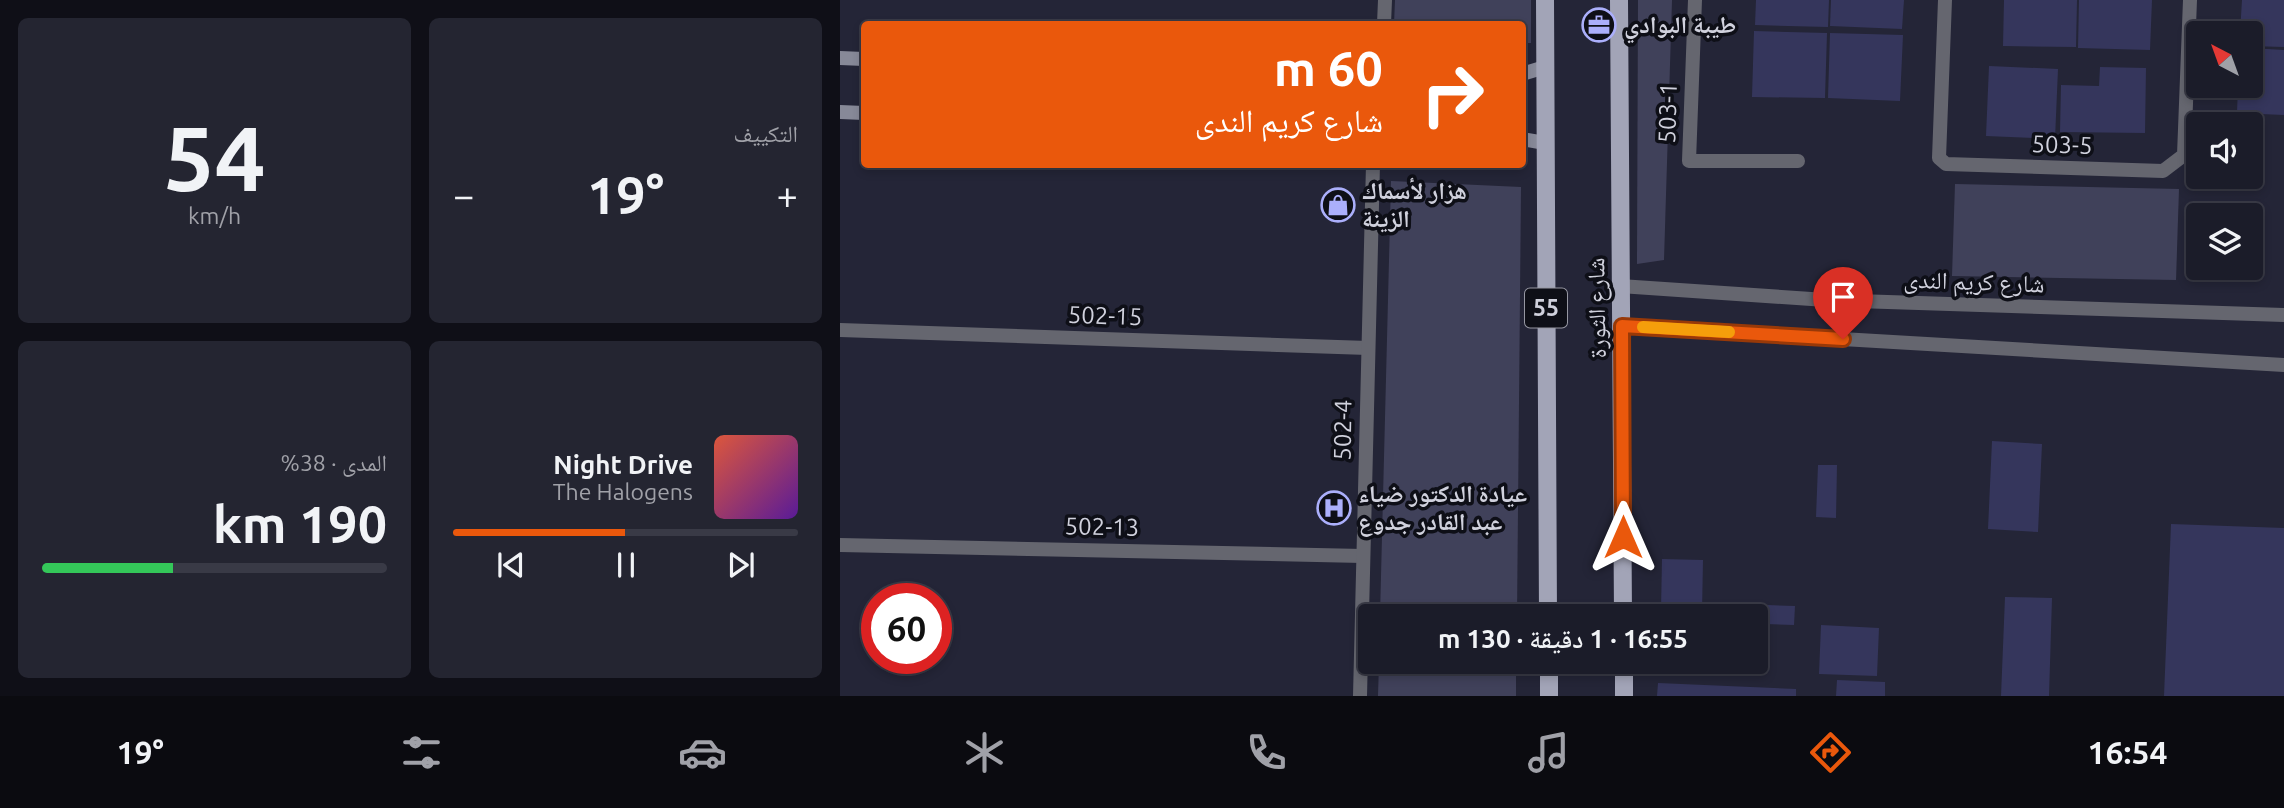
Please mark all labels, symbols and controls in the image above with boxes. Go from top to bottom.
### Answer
office icon: طيبة البوادي [1580,6,1618,44]
place label: طيبة البوادي [1624,11,1736,44]
north arrow [2186,21,2263,98]
map controls [2186,21,2263,280]
text: 60 m [1274,40,1383,95]
icon: right [1407,49,1498,140]
street label: 503-1 [1653,82,1682,144]
text: شارع كريم الندى [1195,102,1383,138]
text: 54 [163,106,266,208]
button: sound [2186,112,2263,189]
text: التكييف [733,121,798,146]
street label: 503-5 [2031,130,2093,159]
text: 19° [587,166,664,224]
text: − [453,174,474,216]
text: + [777,174,798,216]
place label: هزار لأسماك الزينة [1362,177,1467,233]
shop icon: هزار لأسماك الزينة [1319,186,1357,224]
text: km/h [188,203,241,228]
button: layers [2186,203,2263,280]
street label: شارع الثورة [1582,257,1613,359]
street label: شارع كريم الندى [1903,266,2045,300]
pin [1813,267,1873,339]
icon: arrive [1824,278,1862,316]
road number: 55 [1525,288,1567,328]
street label: 502-15 [1067,301,1143,330]
street label: 502-4 [1328,399,1357,461]
text: المدى · 38% [281,450,387,475]
text: Night Drive [553,450,693,479]
text: The Halogens [553,479,693,504]
place label: عيادة الدكتور ضياء عبد القادر جدوع [1358,480,1527,537]
hospital icon: عيادة الدكتور ضياء عبد القادر جدوع [1315,489,1353,527]
text: 190 km [213,495,387,553]
position arrow [1586,500,1660,574]
street label: 502-13 [1064,512,1140,541]
icon: previous [492,546,530,584]
icon: pause [607,546,645,584]
icon: next [722,546,760,584]
speed limit sign: 60 [861,583,952,674]
text: 16:55 · 1 دقيقة · 130 m [1438,624,1688,653]
icon: filters [397,728,446,777]
icon: car [678,728,727,777]
icon: climate [960,728,1009,777]
icon: phone [1242,728,1291,777]
icon: music [1524,728,1573,777]
icon: directions [1806,728,1855,777]
text: 19° [116,734,164,770]
text: 16:54 [2088,734,2168,770]

